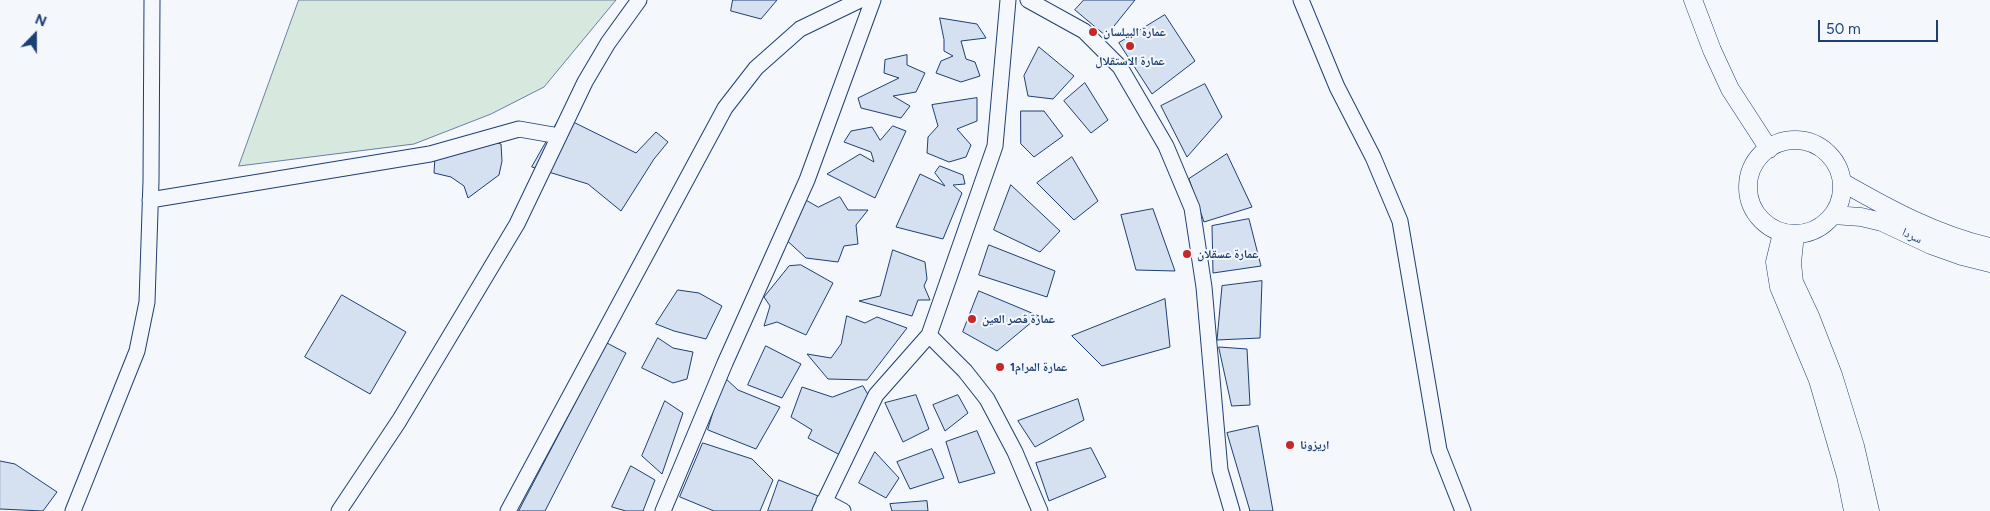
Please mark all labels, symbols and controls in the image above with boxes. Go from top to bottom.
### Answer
north arrow [10,10,60,60]
scale bar [1820,10,1940,42]
text: N [33,11,49,31]
text: 50 m [1826,20,1861,38]
place label: عمارة البيلسان [1103,25,1166,39]
marker: عمارة البيلسان [1087,26,1099,38]
marker: عمارة الاستقلال [1124,40,1136,52]
place label: عمارة الاستقلال [1095,54,1165,68]
street label: سردا [1900,225,1924,247]
place label: عمارة عسقلان [1197,247,1258,261]
marker: عمارة عسقلان [1181,248,1193,260]
place label: عمارة قصر العين [982,312,1055,326]
marker: عمارة قصر العين [966,313,978,325]
place label: عمارة المرام1 [1010,360,1067,374]
marker: عمارة المرام1 [994,361,1006,373]
place label: اريزونا [1300,438,1330,452]
marker: اريزونا [1284,439,1296,451]

